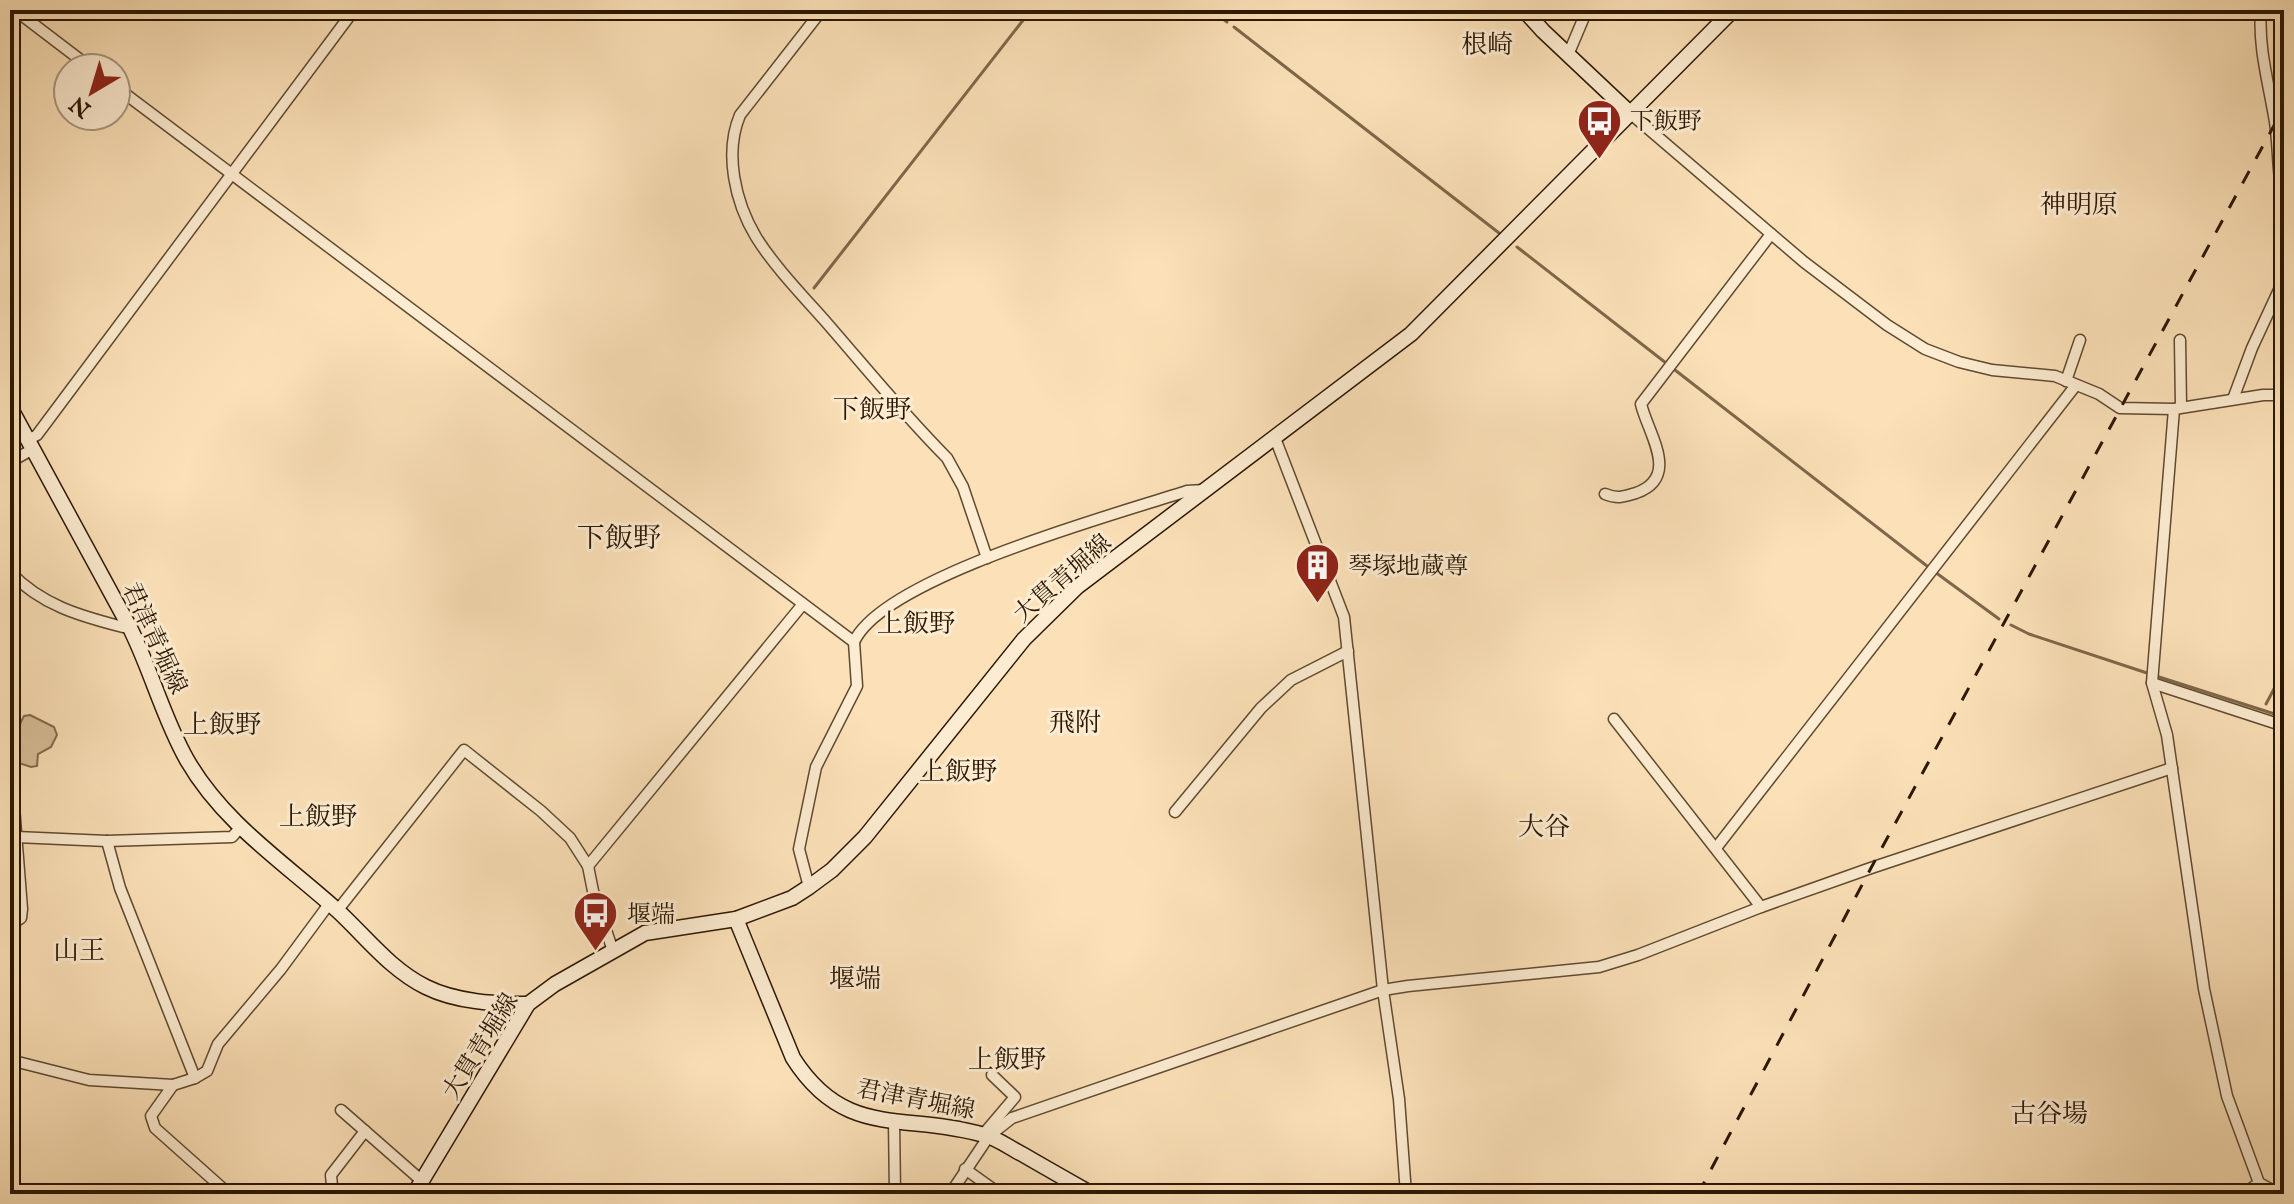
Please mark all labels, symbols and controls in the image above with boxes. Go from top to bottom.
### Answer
district label: 根崎 [1461,29,1513,62]
north arrow [52,52,132,132]
text: N [65,89,98,124]
bus stop icon: 下飯野 [1575,97,1623,160]
place label: 下飯野 [1630,107,1702,138]
district label: 神明原 [2040,189,2118,222]
district label: 下飯野 [833,394,911,427]
district label: 下飯野 [577,522,661,557]
street label: 大貫青堀線 [1008,528,1118,630]
building icon: 琴塚地蔵尊 [1293,542,1341,605]
place label: 琴塚地蔵尊 [1348,552,1468,583]
street label: 君津青堀線 [114,578,193,700]
district label: 上飯野 [877,608,955,641]
district label: 飛附 [1049,707,1101,740]
district label: 上飯野 [183,709,261,742]
district label: 上飯野 [919,756,997,789]
district label: 上飯野 [279,801,357,834]
district label: 大谷 [1518,811,1570,844]
bus stop icon: 堰端 [572,890,620,953]
place label: 堰端 [627,900,675,931]
district label: 山王 [53,935,105,968]
district label: 堰端 [829,963,881,996]
street label: 大貫青堀線 [436,988,526,1106]
district label: 上飯野 [968,1044,1046,1077]
street label: 君津青堀線 [854,1074,978,1127]
district label: 古谷場 [2010,1098,2088,1131]

